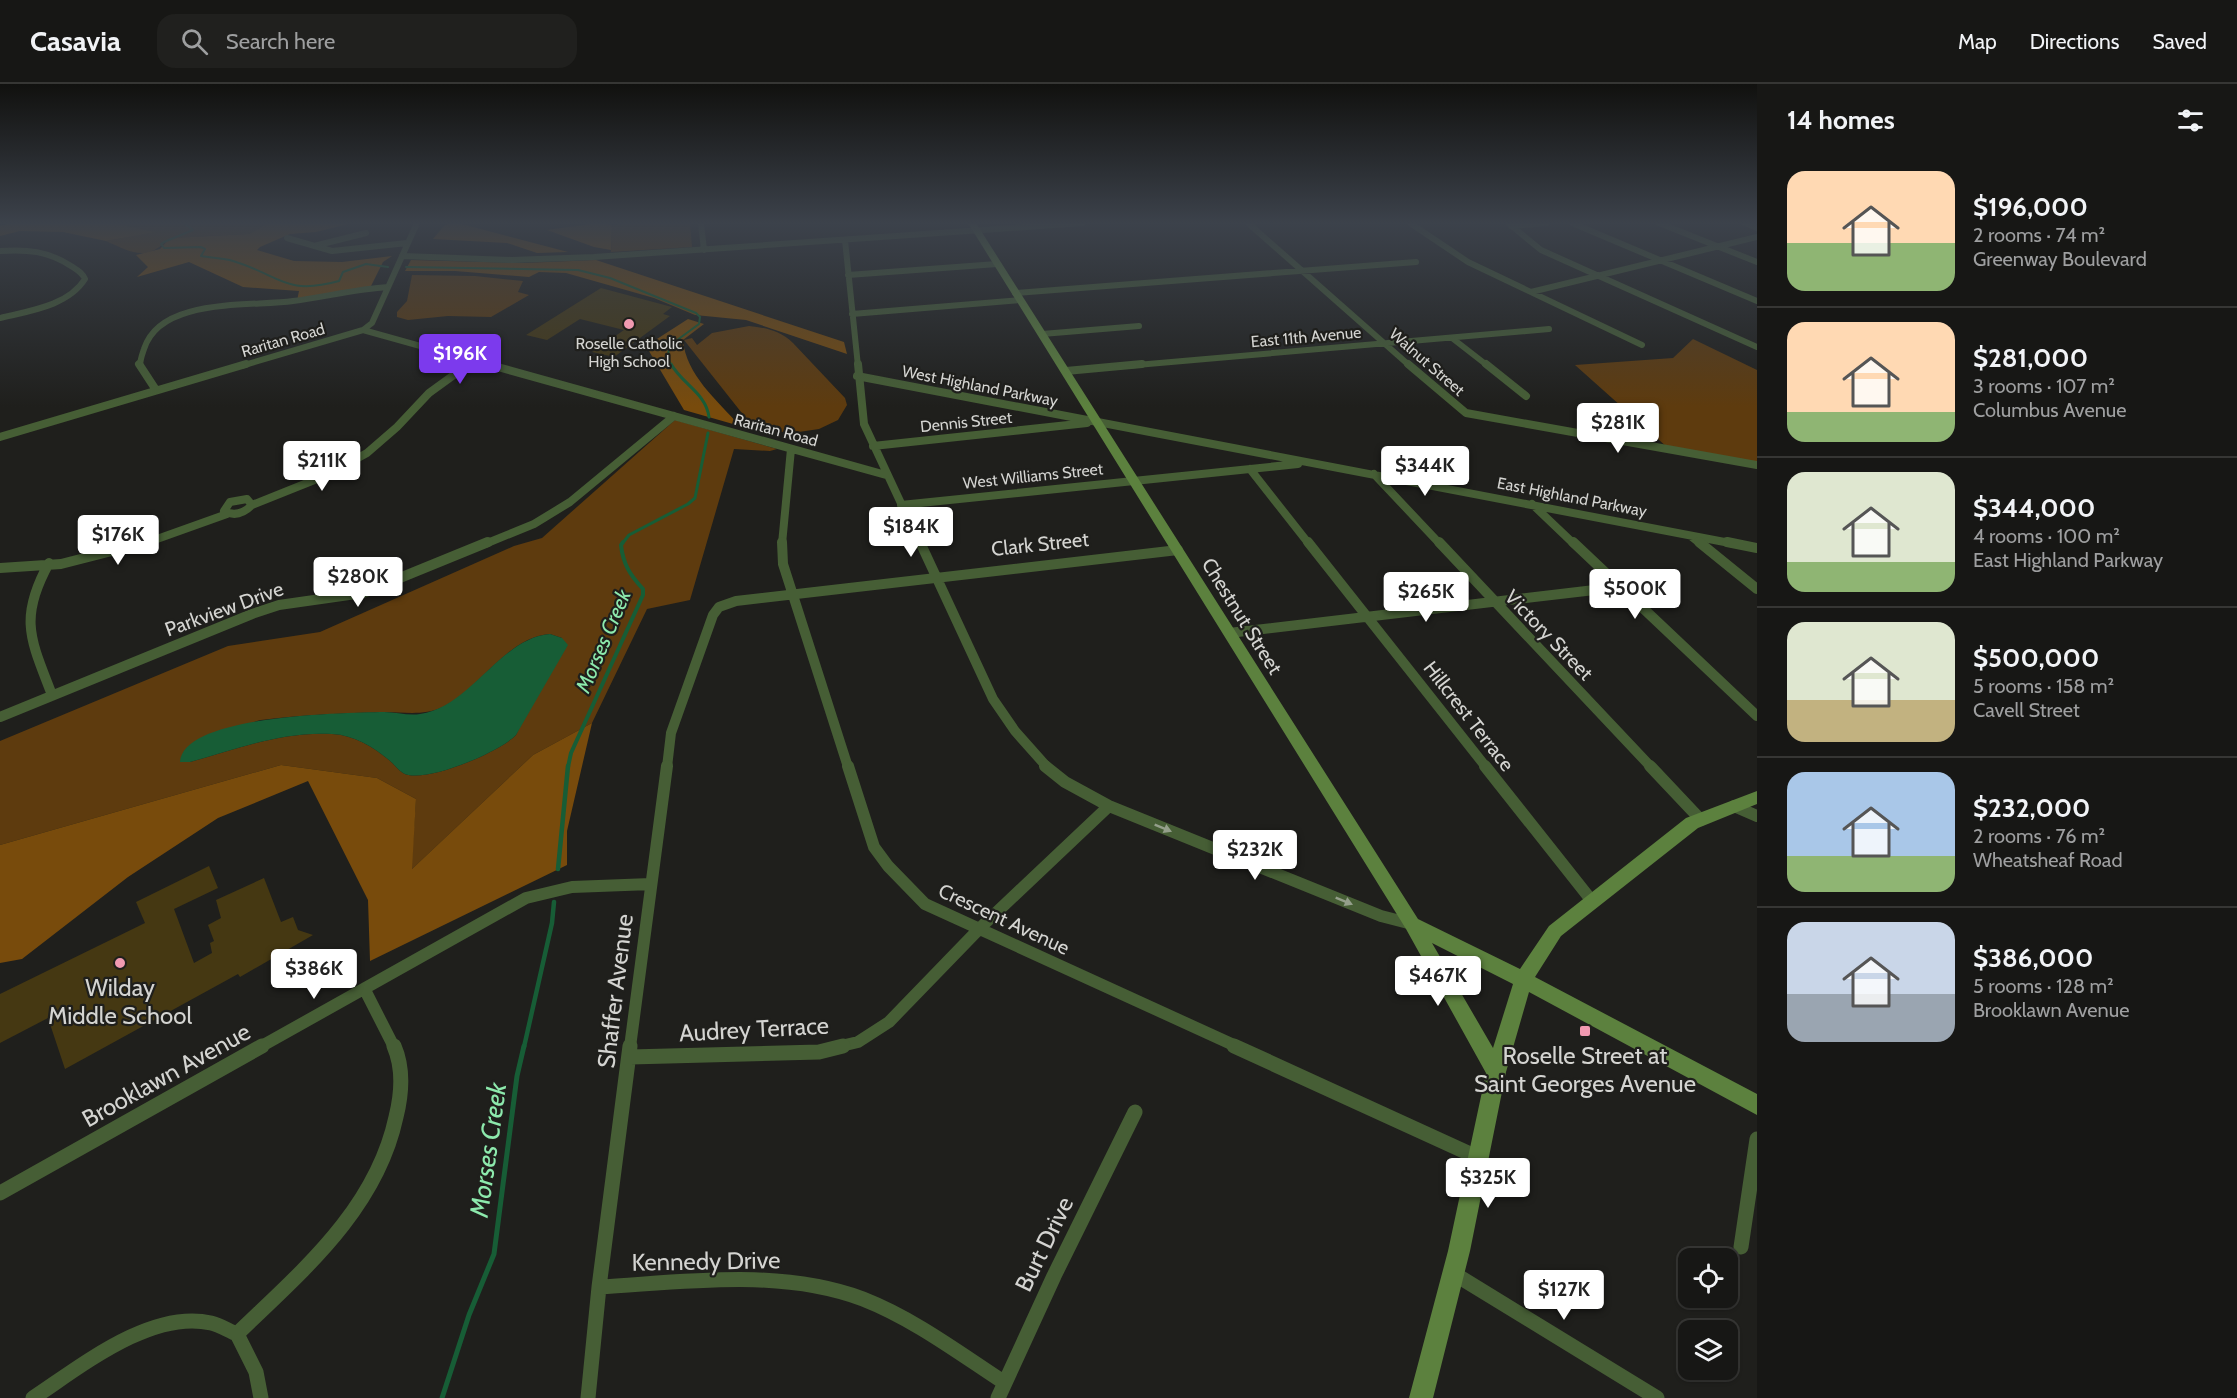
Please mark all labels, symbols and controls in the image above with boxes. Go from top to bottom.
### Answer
search box [157,14,577,68]
text: Casavia [30,24,121,58]
icon: search [178,25,211,58]
text: Search here [226,28,335,55]
text: Map [1958,29,1997,54]
text: Directions [2030,29,2119,54]
text: Saved [2152,29,2207,54]
text: 14 homes [1787,104,1895,136]
icon: filters [2174,104,2207,137]
text: $196,000 [1973,191,2088,223]
icon: home [1835,195,1907,267]
text: 2 rooms · 74 m² [1973,223,2105,247]
text: Greenway Boulevard [1973,247,2147,271]
marker: Roselle Catholic High School [622,317,636,331]
street label: Raritan Road [239,319,327,361]
street label: East 11th Avenue [1250,323,1362,351]
street label: Walnut Street [1386,324,1469,400]
pin: $196K [418,334,502,385]
place label: Roselle Catholic High School [576,334,682,371]
text: $196K [433,341,487,365]
text: $281,000 [1973,342,2088,374]
icon: home [1835,346,1907,418]
street label: West Highland Parkway [901,362,1059,410]
text: 3 rooms · 107 m² [1973,374,2115,398]
text: Columbus Avenue [1973,398,2127,422]
pin: $281K [1576,403,1660,454]
street label: Dennis Street [919,408,1014,436]
street label: Raritan Road [732,410,820,450]
text: $281K [1591,410,1645,434]
pin: $211K [280,441,364,492]
pin: $344K [1383,446,1467,497]
text: $211K [297,448,347,472]
text: $344K [1395,453,1455,477]
street label: West Williams Street [962,459,1105,493]
street label: East Highland Parkway [1496,473,1648,521]
text: $344,000 [1973,492,2095,524]
icon: home [1835,496,1907,568]
pin: $184K [869,507,953,558]
text: $184K [883,514,939,538]
pin: $176K [76,515,160,566]
text: $176K [92,522,144,546]
text: 4 rooms · 100 m² [1973,524,2120,548]
street label: Clark Street [990,527,1090,561]
text: East Highland Parkway [1973,548,2163,572]
street label: Chestnut Street [1197,553,1287,679]
pin: $280K [316,557,400,608]
text: $280K [328,564,388,588]
pin: $500K [1593,569,1677,620]
pin: $265K [1384,572,1468,623]
street label: Parkview Drive [162,576,286,642]
text: $500K [1603,576,1667,600]
text: $265K [1398,579,1454,603]
water label: Morses Creek [570,585,636,697]
street label: Victory Street [1500,585,1598,685]
text: $500,000 [1973,642,2099,674]
icon: home [1835,646,1907,718]
street label: Hillcrest Terrace [1419,656,1519,776]
text: 5 rooms · 158 m² [1973,674,2114,698]
text: Cavell Street [1973,698,2080,722]
text: $232,000 [1973,792,2090,824]
icon: home [1835,796,1907,868]
one-way arrow [1154,824,1172,833]
text: 2 rooms · 76 m² [1973,824,2105,848]
pin: $232K [1213,830,1297,881]
text: $232K [1227,837,1283,861]
text: Wheatsheaf Road [1973,848,2123,872]
street label: Crescent Avenue [935,878,1073,960]
one-way arrow [1335,896,1353,906]
street label: Shaffer Avenue [591,912,639,1070]
text: $386,000 [1973,942,2093,974]
icon: home [1835,946,1907,1018]
pin: $386K [272,949,356,1000]
marker: Wilday Middle School [113,956,127,970]
text: $386K [285,956,343,980]
pin: $467K [1396,956,1480,1007]
text: $467K [1409,963,1467,987]
place label: Wilday Middle School [48,973,192,1030]
text: 5 rooms · 128 m² [1973,974,2114,998]
text: Brooklawn Avenue [1973,998,2130,1022]
street label: Audrey Terrace [678,1011,830,1047]
street label: Brooklawn Avenue [77,1017,255,1133]
marker: Roselle Street at Saint Georges Avenue [1578,1024,1592,1038]
place label: Roselle Street at Saint Georges Avenue [1474,1041,1696,1098]
water label: Morses Creek [463,1080,513,1220]
pin: $325K [1446,1158,1530,1209]
text: $325K [1460,1165,1516,1189]
street label: Burt Drive [1009,1192,1079,1296]
street label: Kennedy Drive [631,1245,781,1277]
map controls [1678,1248,1738,1380]
button: locate [1678,1248,1738,1308]
pin: $127K [1522,1270,1606,1321]
text: $127K [1538,1277,1590,1301]
button: layers [1678,1320,1738,1380]

